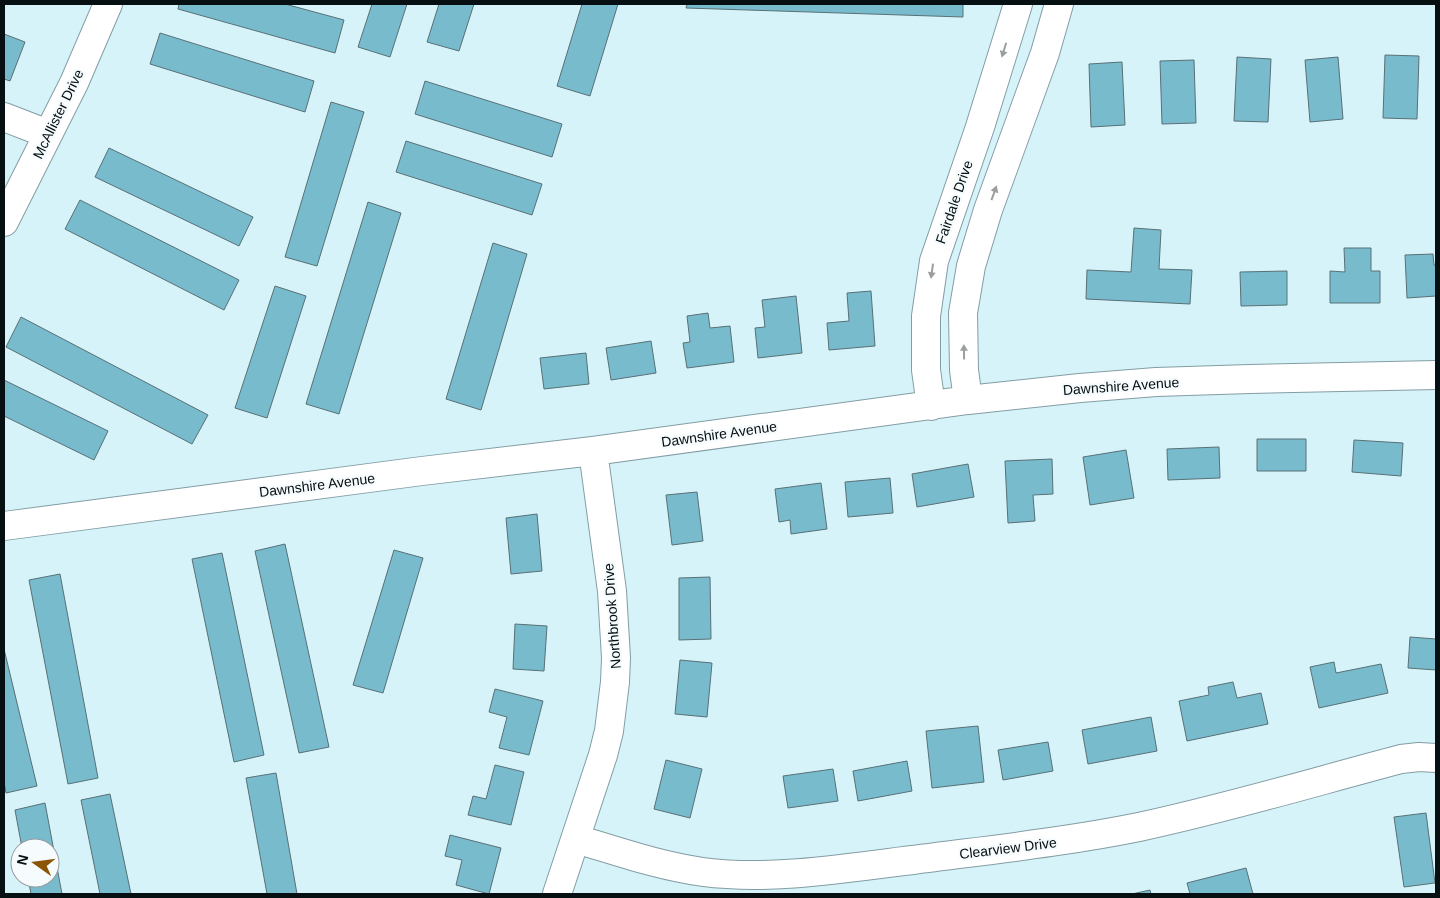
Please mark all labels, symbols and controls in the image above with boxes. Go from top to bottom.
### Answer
one-way arrow [999,43,1007,58]
street label: McAllister Drive [29,67,87,161]
street label: Fairdale Drive [932,158,976,246]
one-way arrow [991,186,998,201]
one-way arrow [928,264,936,280]
one-way arrow [960,343,968,359]
street label: Dawnshire Avenue [1062,374,1180,398]
street label: Dawnshire Avenue [660,418,778,450]
street label: Dawnshire Avenue [258,470,376,500]
street label: Northbrook Drive [600,562,624,669]
street label: Clearview Drive [958,834,1058,862]
north arrow [10,838,60,888]
text: N [13,853,31,867]

